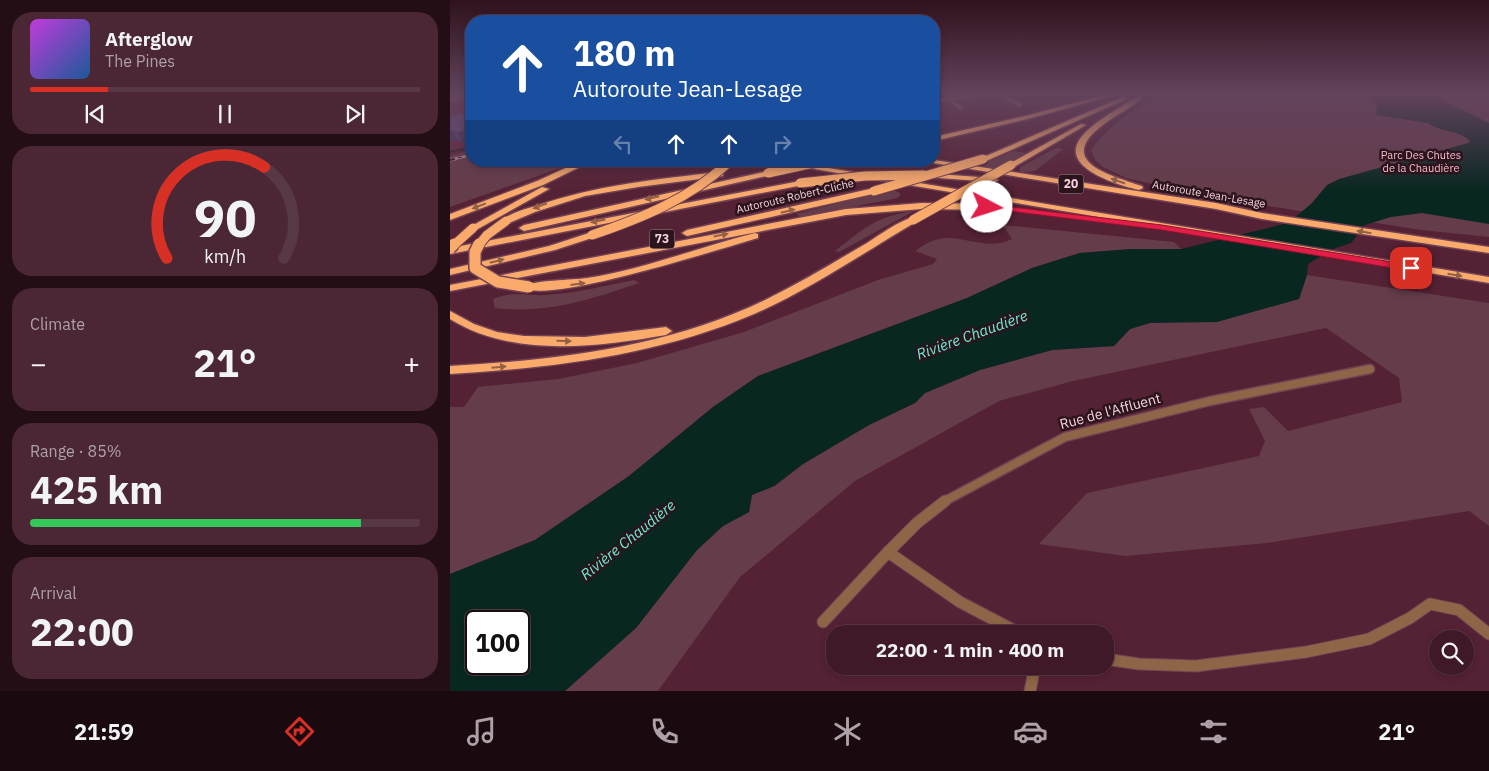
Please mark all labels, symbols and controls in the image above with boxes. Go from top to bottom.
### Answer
text: Afterglow [105,27,193,51]
text: 180 m [573,30,676,76]
icon: ahead [490,35,555,100]
text: The Pines [105,51,175,71]
text: Autoroute Jean-Lesage [573,74,802,103]
icon: previous [81,100,109,128]
icon: pause [211,100,239,128]
icon: next [341,100,369,128]
icon: left [609,130,637,158]
icon: ahead [662,130,690,158]
icon: ahead [715,130,743,158]
icon: right [768,130,796,158]
park label: Parc Des Chutes de la Chaudière [1381,148,1461,175]
road number: 20 [1058,174,1084,193]
street label: Autoroute Robert-Cliche [735,176,855,216]
one-way arrow [1111,177,1126,184]
street label: Autoroute Jean-Lesage [1151,177,1267,211]
position arrow [960,180,1012,232]
text: 90 [194,184,256,251]
one-way arrow [645,194,660,202]
one-way arrow [532,202,547,210]
one-way arrow [471,203,486,211]
one-way arrow [781,207,796,215]
one-way arrow [589,218,605,226]
one-way arrow [1356,227,1372,235]
road number: 73 [650,230,674,248]
one-way arrow [714,231,730,239]
text: km/h [204,245,246,268]
pin [1390,247,1432,289]
icon: arrive [1397,254,1425,282]
one-way arrow [490,257,505,265]
one-way arrow [1447,271,1463,279]
one-way arrow [570,280,586,288]
water label: Rivière Chaudière [914,305,1030,363]
text: Climate [30,314,85,334]
text: 21° [193,338,257,387]
one-way arrow [556,338,572,346]
text: − [30,345,47,382]
text: + [403,345,420,382]
one-way arrow [491,363,507,371]
street label: Rue de l'Affluent [1058,389,1163,433]
text: Range · 85% [30,441,122,461]
text: 425 km [30,465,163,514]
water label: Rivière Chaudière [576,495,679,584]
text: Arrival [30,583,77,603]
text: 22:00 [30,607,134,656]
speed limit sign: 100 [465,610,530,675]
map controls [1429,630,1474,675]
button: search [1429,630,1474,675]
text: 22:00 · 1 min · 400 m [876,638,1064,662]
icon: directions [282,714,317,749]
icon: music [464,714,499,749]
icon: phone [647,714,682,749]
icon: climate [830,714,865,749]
icon: car [1013,714,1048,749]
icon: filters [1196,714,1231,749]
text: 21:59 [74,717,134,746]
text: 21° [1378,717,1415,746]

